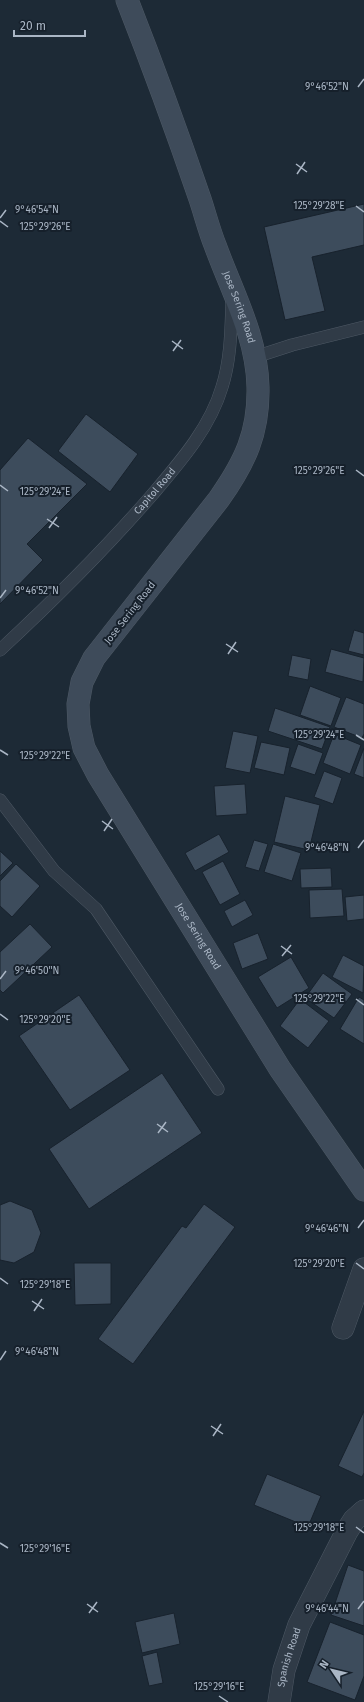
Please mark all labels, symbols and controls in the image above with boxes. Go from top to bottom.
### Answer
scale bar [14,12,85,38]
text: 20 m [20,19,46,33]
text: 9°46'52"N [305,81,349,93]
text: 125°29'28"E [293,200,345,212]
text: 9°46'54"N [15,204,59,216]
text: 125°29'26"E [19,221,71,233]
street label: Jose Sering Road [220,269,257,345]
street label: Capitol Road [132,465,178,517]
text: 125°29'26"E [293,465,345,477]
text: 125°29'24"E [20,486,70,498]
street label: Jose Sering Road [102,579,158,647]
text: 9°46'52"N [15,585,59,597]
text: 125°29'24"E [294,729,344,741]
text: 125°29'22"E [20,750,70,762]
text: 9°46'48"N [305,842,349,854]
street label: Jose Sering Road [173,901,223,972]
text: 9°46'50"N [15,965,59,977]
text: 125°29'22"E [294,993,344,1005]
text: 125°29'20"E [19,1014,71,1026]
text: 9°46'46"N [305,1223,349,1235]
text: 125°29'20"E [293,1258,345,1270]
text: 125°29'18"E [20,1279,70,1291]
text: 9°46'48"N [15,1346,59,1358]
text: 125°29'18"E [294,1522,344,1534]
text: 125°29'16"E [20,1543,70,1555]
text: 9°46'44"N [305,1603,349,1615]
street label: Spanish Road [275,1626,304,1688]
north arrow [312,1650,352,1690]
text: N [317,1658,332,1671]
text: 125°29'16"E [194,1681,244,1693]

